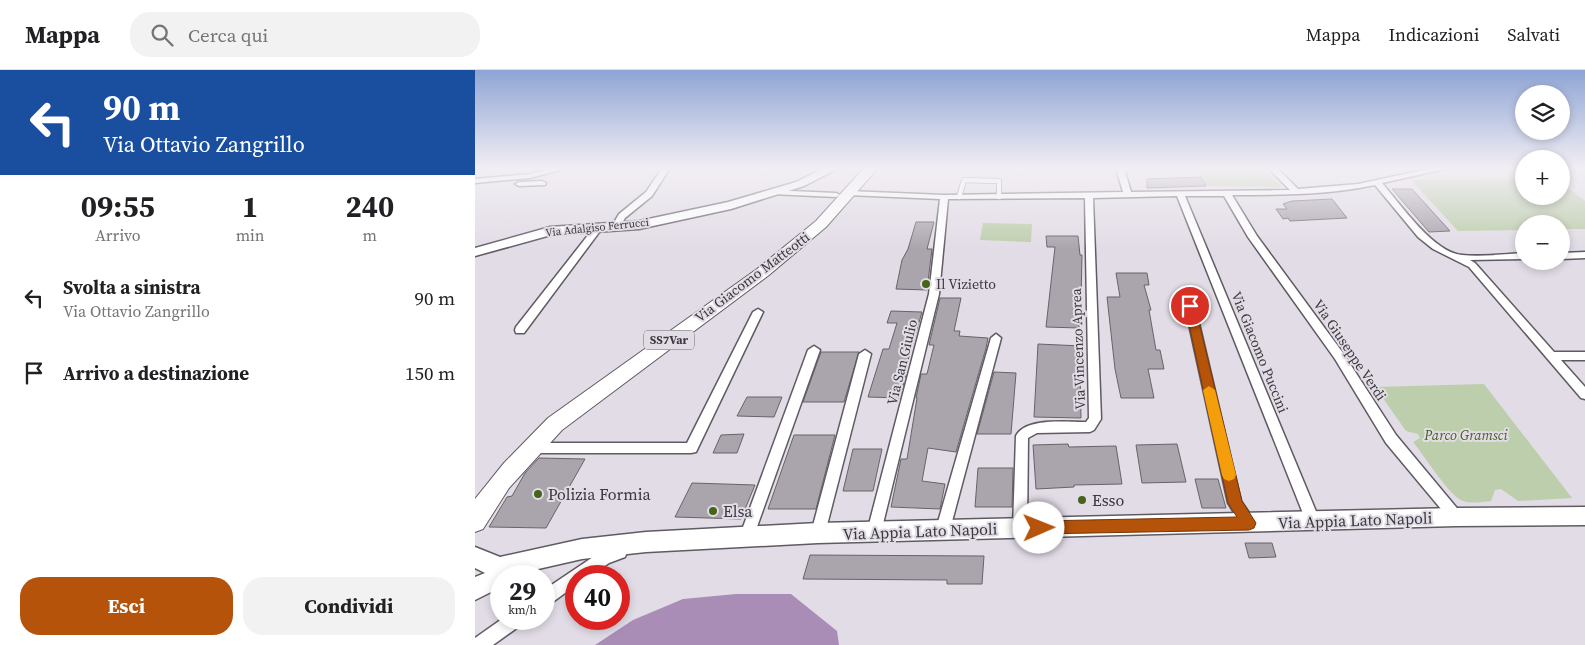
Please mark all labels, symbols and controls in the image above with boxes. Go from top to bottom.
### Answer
search box [130,12,480,57]
text: Mappa [25,18,100,51]
icon: search [148,21,176,49]
text: Cerca qui [188,22,268,48]
text: Mappa [1306,22,1360,47]
text: Indicazioni [1388,22,1479,47]
text: Salvati [1507,22,1560,47]
text: 90 m [103,84,180,132]
map controls [1515,85,1570,270]
button: layers [1515,85,1570,140]
icon: left [20,90,85,155]
text: Via Ottavio Zangrillo [103,129,305,159]
button: + [1515,150,1570,205]
text: 09:55 [81,186,155,227]
text: 1 [242,186,258,227]
text: 240 [345,186,394,227]
street label: Via Adalgiso Ferrucci [545,215,650,240]
button: − [1515,215,1570,270]
text: Arrivo [95,224,140,246]
text: min [236,224,265,246]
text: m [363,224,377,246]
street label: Via Giacomo Matteotti [690,227,814,327]
text: Svolta a sinistra [63,274,201,300]
place label: Il Vizietto [936,274,996,294]
marker: Il Vizietto [920,278,932,290]
icon: left [20,284,48,312]
text: 90 m [414,285,455,311]
pin [1169,285,1211,327]
street label: Via Vincenzo Aprea [1066,287,1090,410]
street label: Via Giacomo Puccini [1227,288,1293,416]
icon: arrive [1176,292,1204,320]
street label: Via Giuseppe Verdi [1309,295,1391,405]
text: Via Ottavio Zangrillo [63,300,210,322]
street label: Via San Giulio [882,317,922,407]
road number: SS7Var [644,330,694,350]
icon: arrive [20,359,48,387]
text: Arrivo a destinazione [63,360,249,386]
text: 150 m [405,360,455,386]
park label: Parco Gramsci [1423,425,1508,445]
place label: Polizia Formia [548,483,652,505]
marker: Polizia Formia [532,488,544,500]
place label: Esso [1092,489,1125,511]
marker: Esso [1076,494,1088,506]
place label: Elsa [723,500,753,522]
position arrow [1012,501,1064,553]
marker: Elsa [707,505,719,517]
street label: Via Appia Lato Napoli [1277,506,1433,534]
street label: Via Appia Lato Napoli [842,517,998,545]
speed limit sign: 40 [565,565,630,630]
text: 29 [509,574,536,608]
button: Esci [20,577,233,635]
button: Condividi [243,577,455,635]
text: km/h [508,602,537,618]

